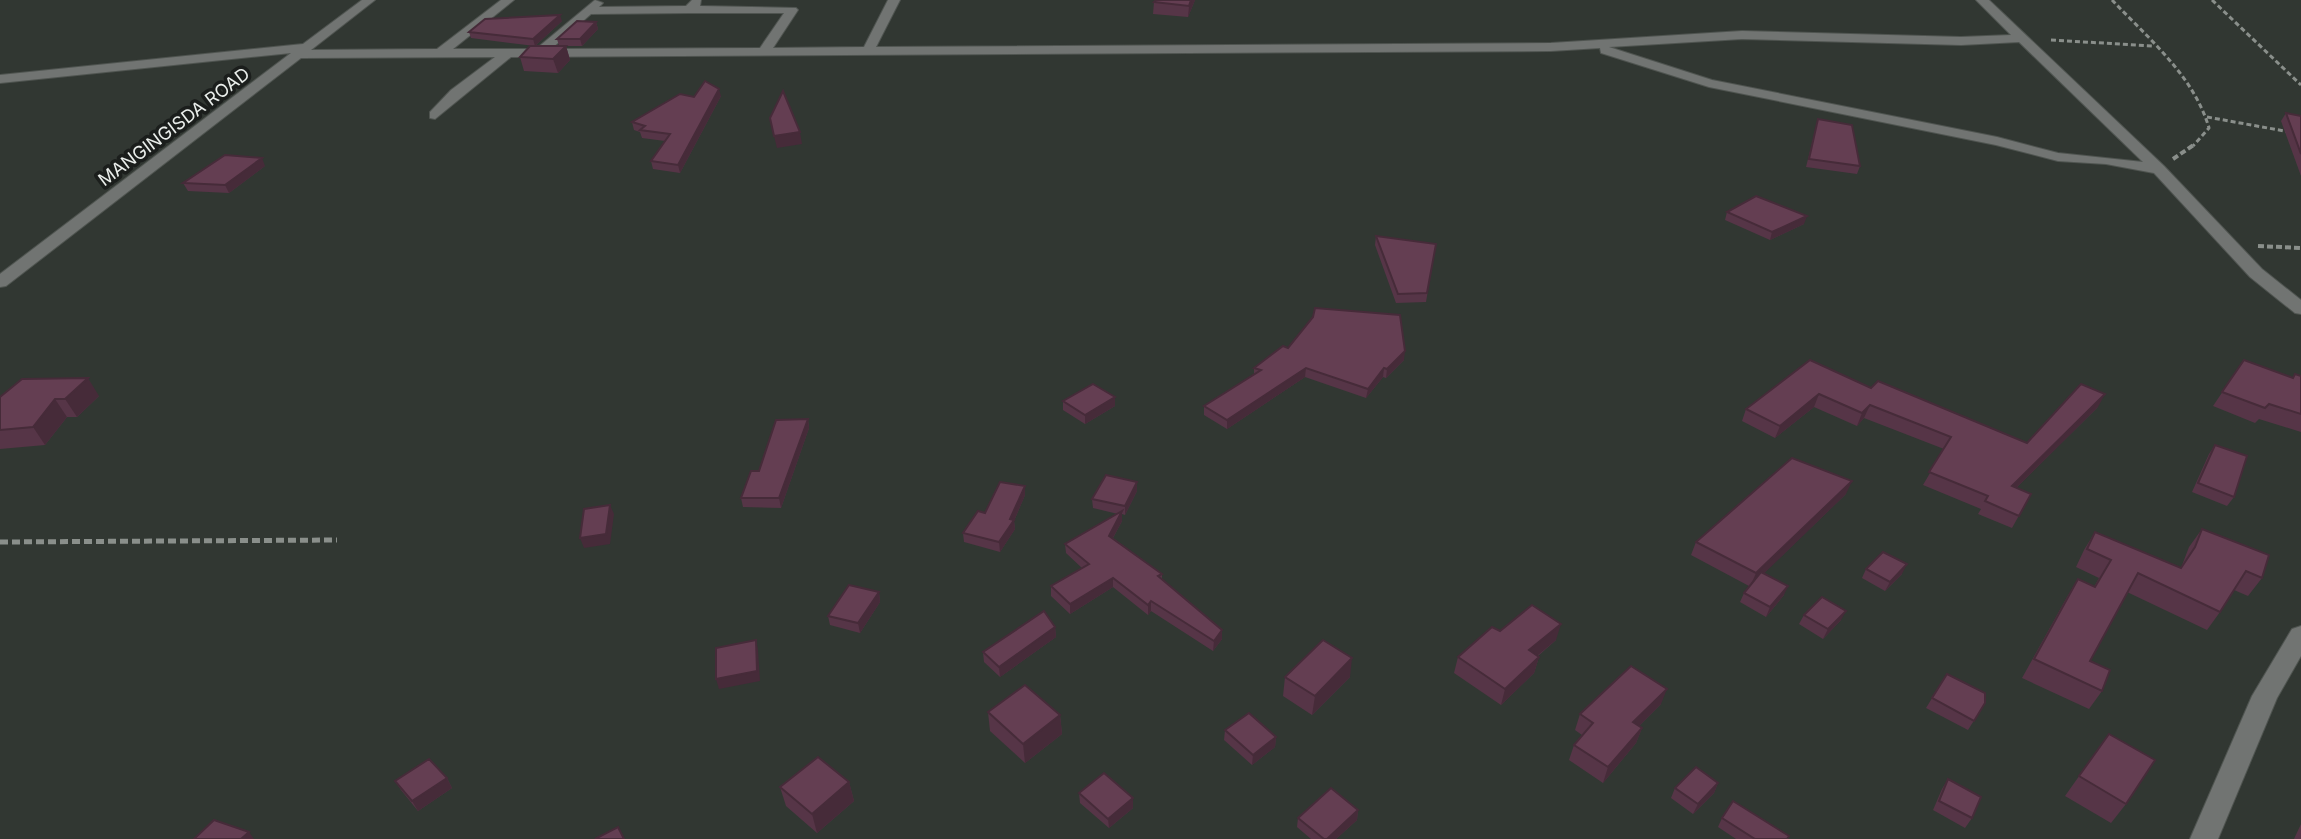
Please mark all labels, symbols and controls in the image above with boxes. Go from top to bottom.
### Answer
street label: MANGINGISDA ROAD [94,63,253,190]

